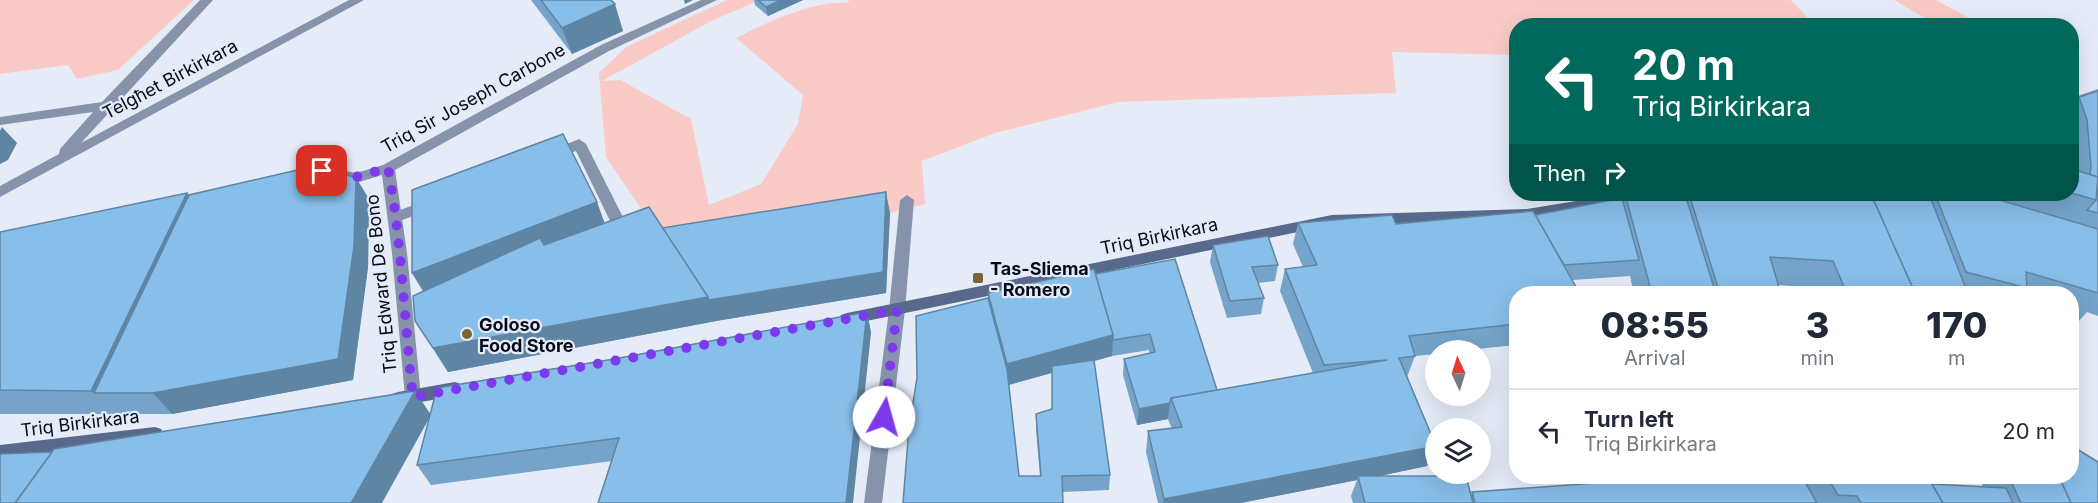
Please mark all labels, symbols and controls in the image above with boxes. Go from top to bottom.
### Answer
street label: Telgħet Birkirkara [99,35,241,123]
street label: Triq Sir Joseph Carbone [377,39,569,157]
text: 20 m [1632,39,1735,90]
icon: left [1533,42,1611,120]
text: Triq Birkirkara [1632,90,1811,123]
pin [296,145,347,196]
icon: arrive [305,154,338,187]
icon: right [1598,156,1631,189]
text: Then [1533,160,1586,186]
street label: Triq Edward De Bono [361,193,401,375]
street label: Triq Birkirkara [1098,213,1220,259]
place label: Tas-Sliema - Romero [990,258,1089,300]
marker: Tas-Sliema - Romero [971,271,985,285]
text: 08:55 [1600,303,1709,347]
text: 3 [1806,303,1829,347]
text: 170 [1926,303,1988,347]
place label: Goloso Food Store [479,314,574,356]
marker: Goloso Food Store [460,327,474,341]
north arrow [1425,340,1491,406]
map controls [1425,340,1491,484]
text: Arrival [1624,346,1685,370]
text: min [1800,346,1835,370]
text: m [1948,346,1966,370]
position arrow [852,385,916,449]
street label: Triq Birkirkara [19,405,141,441]
text: Turn left [1584,406,1674,432]
icon: left [1533,415,1566,448]
button: layers [1425,418,1491,484]
text: 20 m [2002,418,2055,444]
text: Triq Birkirkara [1584,432,1717,456]

